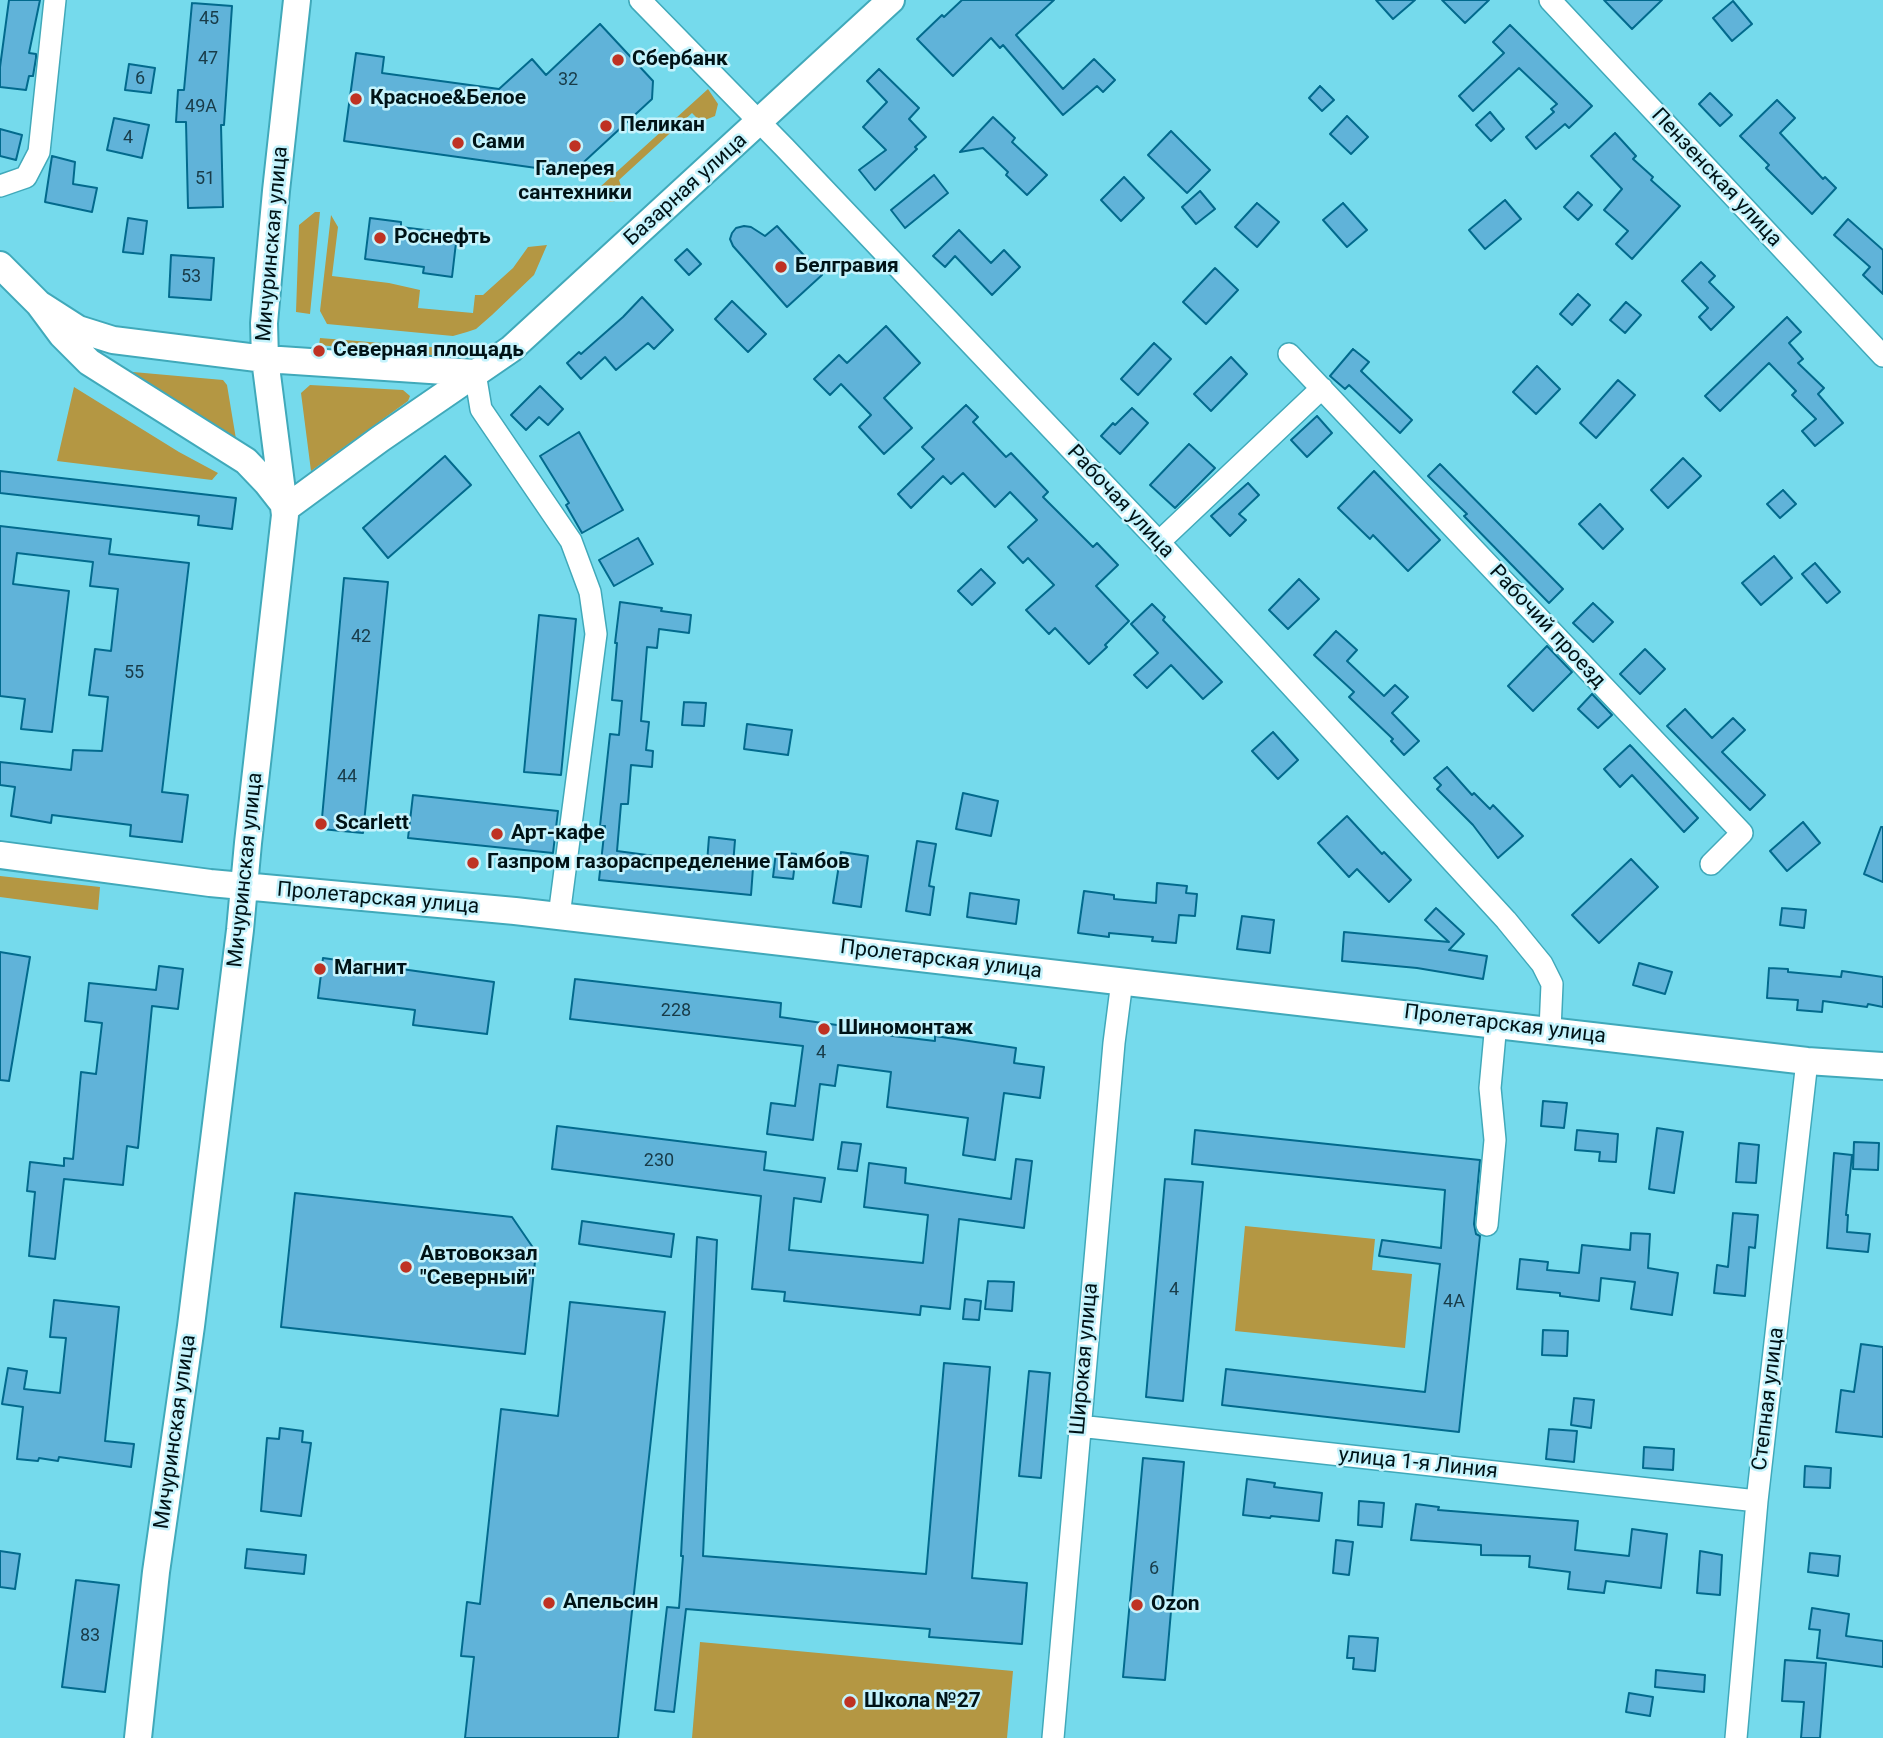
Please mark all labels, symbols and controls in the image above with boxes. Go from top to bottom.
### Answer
house number: 45 [199,8,219,30]
place label: Сбербанк [632,47,728,73]
house number: 47 [198,48,218,70]
marker: Сбербанк [610,52,626,68]
house number: 6 [135,68,145,90]
house number: 32 [558,69,578,91]
place label: Красное&Белое [370,86,526,112]
marker: Красное&Белое [348,91,364,107]
house number: 49А [185,96,217,118]
street label: Пензенская улица [1645,103,1787,253]
place label: Пеликан [620,113,705,139]
marker: Пеликан [598,118,614,134]
house number: 4 [123,127,133,149]
street label: Базарная улица [619,128,753,252]
place label: Сами [472,130,525,156]
marker: Сами [450,135,466,151]
marker: Галерея сантехники [567,138,583,154]
street label: Мичуринская улица [252,145,294,343]
place label: Галерея сантехники [518,157,632,207]
house number: 51 [195,168,215,190]
place label: Роснефть [394,225,491,251]
marker: Роснефть [372,230,388,246]
place label: Белгравия [795,254,899,280]
marker: Белгравия [773,259,789,275]
house number: 53 [181,266,201,288]
place label: Северная площадь [333,338,524,364]
marker: Северная площадь [311,343,327,359]
street label: Рабочая улица [1061,440,1179,564]
street label: Рабочий проезд [1483,560,1611,694]
house number: 42 [351,626,371,648]
house number: 55 [124,662,144,684]
house number: 44 [337,766,357,788]
street label: Мичуринская улица [223,771,269,969]
place label: Scarlett [335,811,409,837]
marker: Scarlett [313,816,329,832]
place label: Арт-кафе [511,821,605,847]
marker: Арт-кафе [489,826,505,842]
place label: Газпром газораспределение Тамбов [487,850,850,876]
marker: Газпром газораспределение Тамбов [465,855,481,871]
street label: Пролетарская улица [276,878,480,920]
street label: Пролетарская улица [839,935,1043,985]
place label: Магнит [334,956,407,982]
marker: Магнит [312,961,328,977]
house number: 228 [661,1000,691,1022]
street label: Пролетарская улица [1403,1000,1607,1050]
place label: Шиномонтаж [838,1016,973,1042]
marker: Шиномонтаж [816,1021,832,1037]
house number: 4 [816,1042,826,1064]
house number: 230 [644,1150,674,1172]
place label: Автовокзал "Северный" [420,1242,538,1292]
marker: Автовокзал "Северный" [398,1259,414,1275]
house number: 4 [1169,1279,1179,1301]
street label: Широкая улица [1066,1282,1104,1436]
house number: 4А [1443,1291,1465,1313]
street label: Степная улица [1748,1326,1790,1472]
street label: Мичуринская улица [150,1333,202,1531]
street label: улица 1-я Линия [1337,1443,1499,1485]
house number: 6 [1149,1558,1159,1580]
place label: Апельсин [563,1590,658,1616]
place label: Ozon [1151,1592,1200,1618]
marker: Апельсин [541,1595,557,1611]
marker: Ozon [1129,1597,1145,1613]
house number: 83 [80,1625,100,1647]
place label: Школа №27 [864,1689,981,1715]
marker: Школа №27 [842,1694,858,1710]

